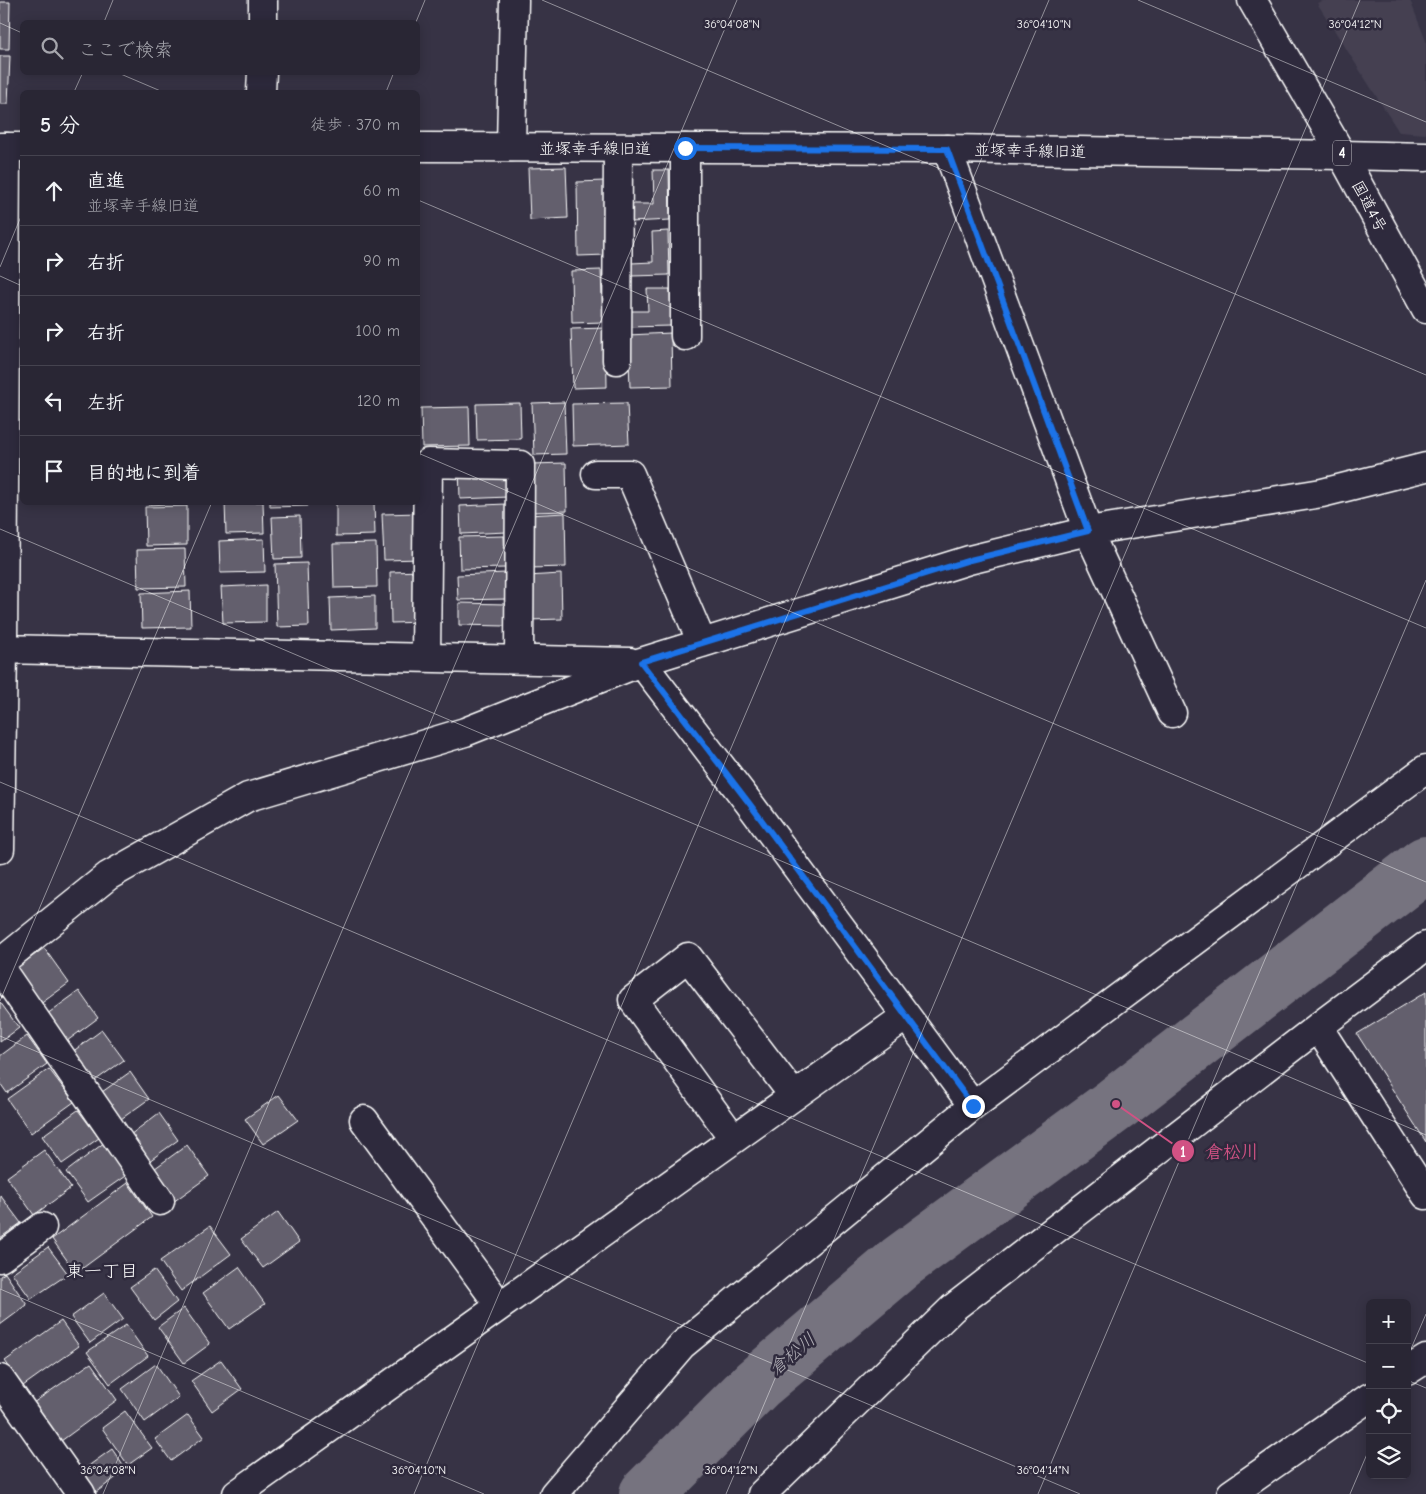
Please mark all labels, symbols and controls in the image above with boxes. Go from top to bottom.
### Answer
text: 36°04'08"N [704,17,760,31]
text: 36°04'10"N [1017,17,1071,31]
text: 36°04'12"N [1328,17,1382,31]
search box [20,20,420,75]
icon: search [38,34,66,62]
text: ここで検索 [78,39,173,61]
text: 5 分 [40,113,80,137]
text: 徒歩 · 370 m [311,116,400,134]
route start [674,137,697,160]
street label: 並塚幸手線旧道 [539,140,651,158]
road number: 4 [1333,140,1351,166]
street label: 並塚幸手線旧道 [974,141,1086,161]
text: 直進 [87,170,125,192]
icon: ahead [40,177,68,205]
street label: 国道4号 [1348,178,1390,235]
text: 60 m [363,182,400,200]
text: 並塚幸手線旧道 [87,197,199,215]
icon: right [40,247,68,275]
text: 右折 [87,252,125,274]
text: 90 m [363,252,400,270]
icon: right [40,317,68,345]
text: 右折 [87,322,125,344]
text: 100 m [356,322,400,340]
icon: left [40,387,68,415]
text: 左折 [87,392,125,414]
text: 120 m [357,392,400,410]
icon: arrive [40,457,68,485]
text: 目的地に到着 [87,462,201,484]
route end [962,1095,985,1118]
callout: 倉松川 [1170,1135,1269,1168]
text: 倉松川 [1205,1142,1259,1163]
text: 1 [1180,1143,1186,1161]
district label: 東一丁目 [66,1261,138,1282]
map controls [1366,1299,1411,1479]
button: + [1366,1299,1411,1344]
water label: 倉松川 [765,1329,820,1380]
button: − [1366,1344,1411,1389]
button: locate [1366,1389,1411,1434]
button: layers [1366,1434,1411,1479]
text: 36°04'08"N [80,1463,136,1477]
text: 36°04'10"N [392,1463,446,1477]
text: 36°04'12"N [704,1463,758,1477]
text: 36°04'14"N [1017,1463,1069,1477]

